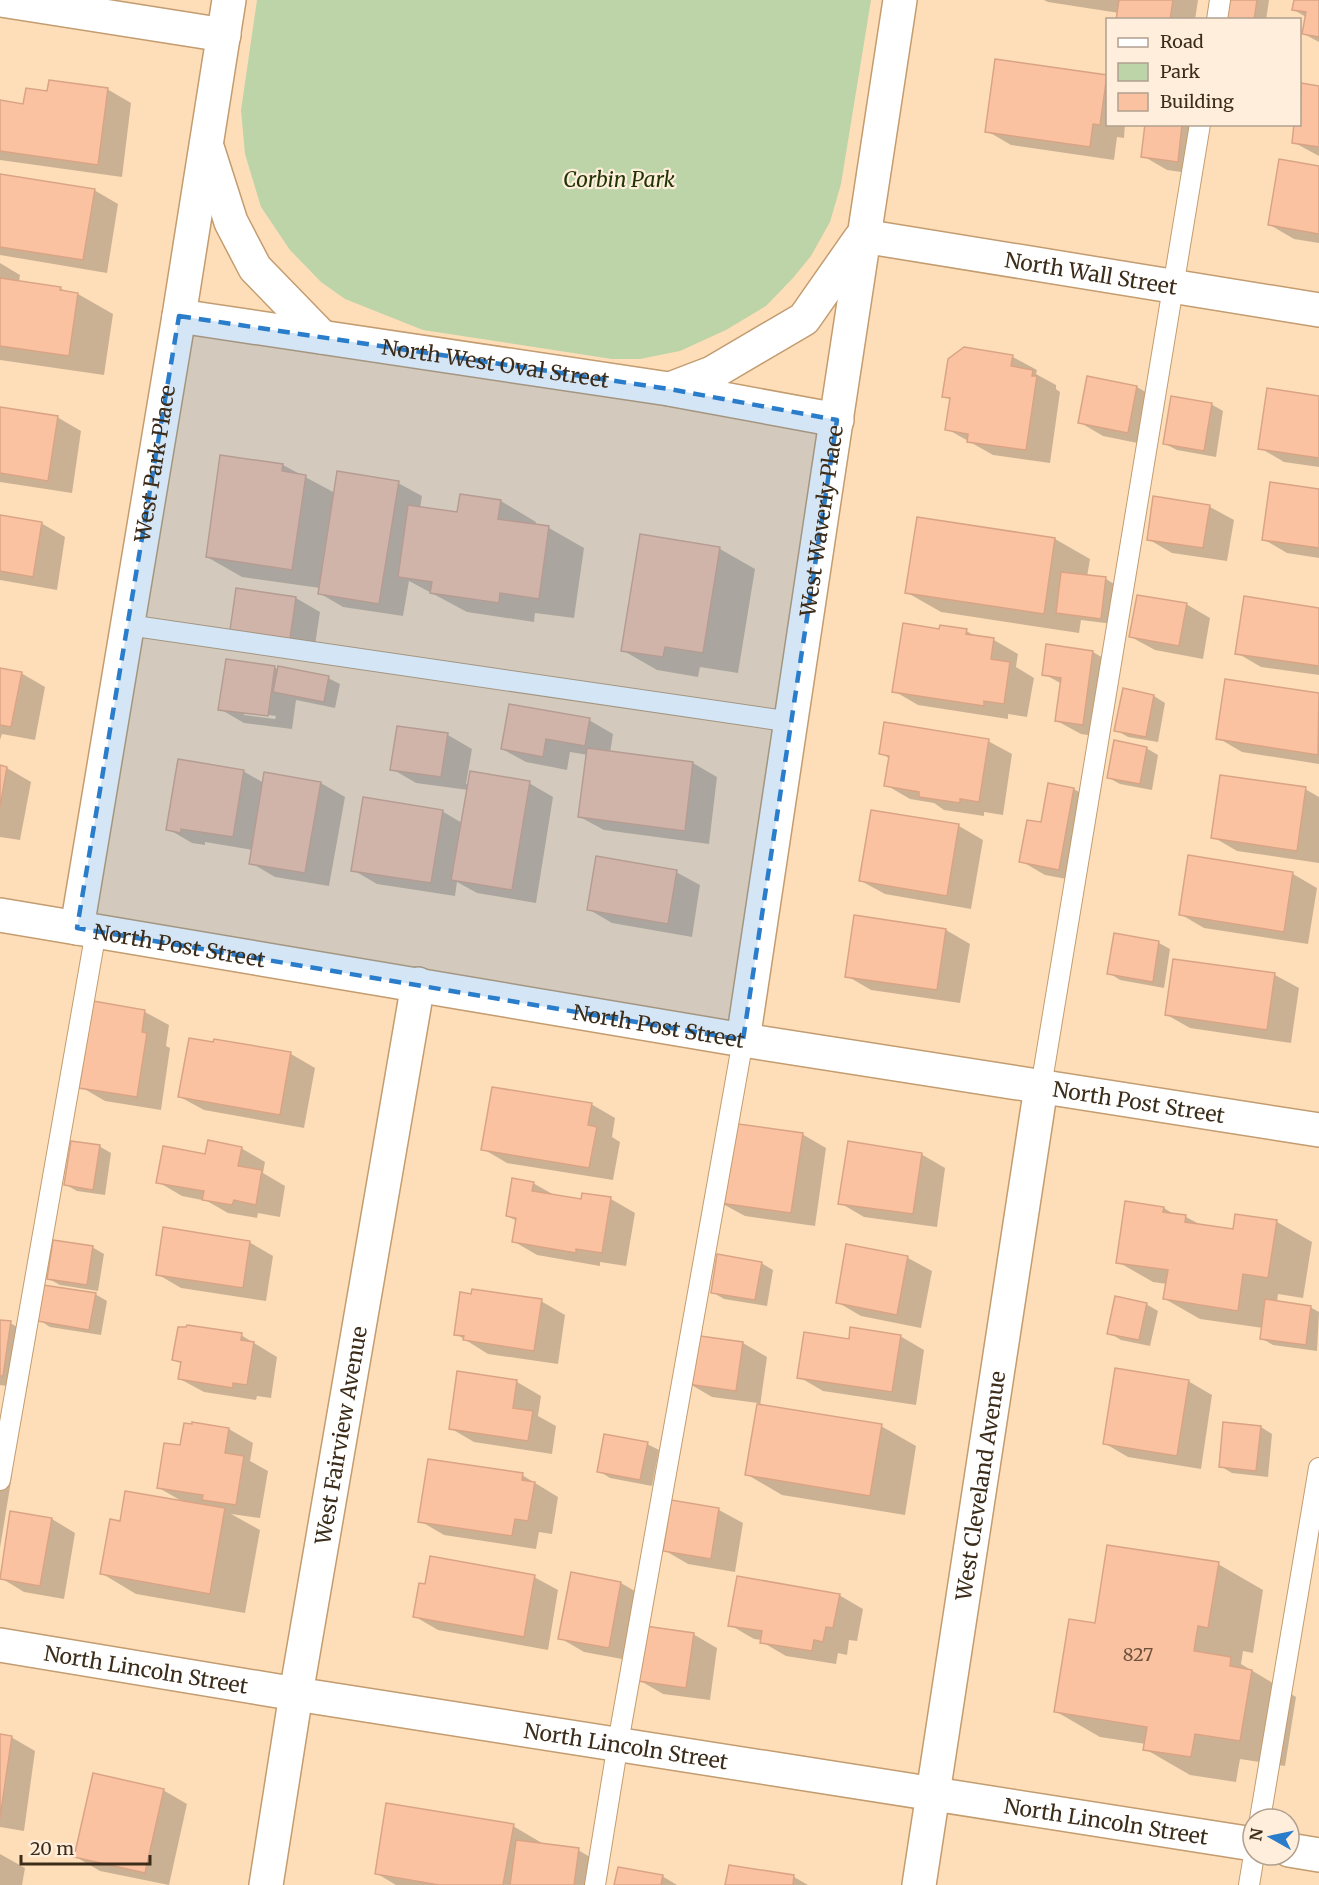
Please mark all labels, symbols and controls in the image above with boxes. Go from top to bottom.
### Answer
legend [1106,18,1301,126]
text: Road [1160,30,1204,53]
text: Park [1160,60,1201,83]
text: Building [1160,90,1234,113]
park label: Corbin Park [563,166,676,193]
street label: North Wall Street [1003,246,1179,300]
street label: North West Oval Street [380,333,611,393]
street label: West Park Place [128,383,181,545]
street label: West Waverly Place [793,423,848,619]
street label: North Post Street [92,917,267,973]
street label: North Post Street [571,998,747,1054]
street label: North Post Street [1051,1075,1227,1129]
street label: West Fairview Avenue [308,1324,373,1547]
street label: West Cleveland Avenue [949,1369,1011,1603]
street label: North Lincoln Street [42,1639,250,1699]
house number: 827 [1123,1643,1153,1666]
street label: North Lincoln Street [522,1716,730,1775]
street label: North Lincoln Street [1002,1792,1210,1850]
north arrow [1241,1807,1301,1867]
text: N [1245,1826,1267,1842]
scale bar [21,1828,150,1866]
text: 20 m [30,1837,74,1860]

